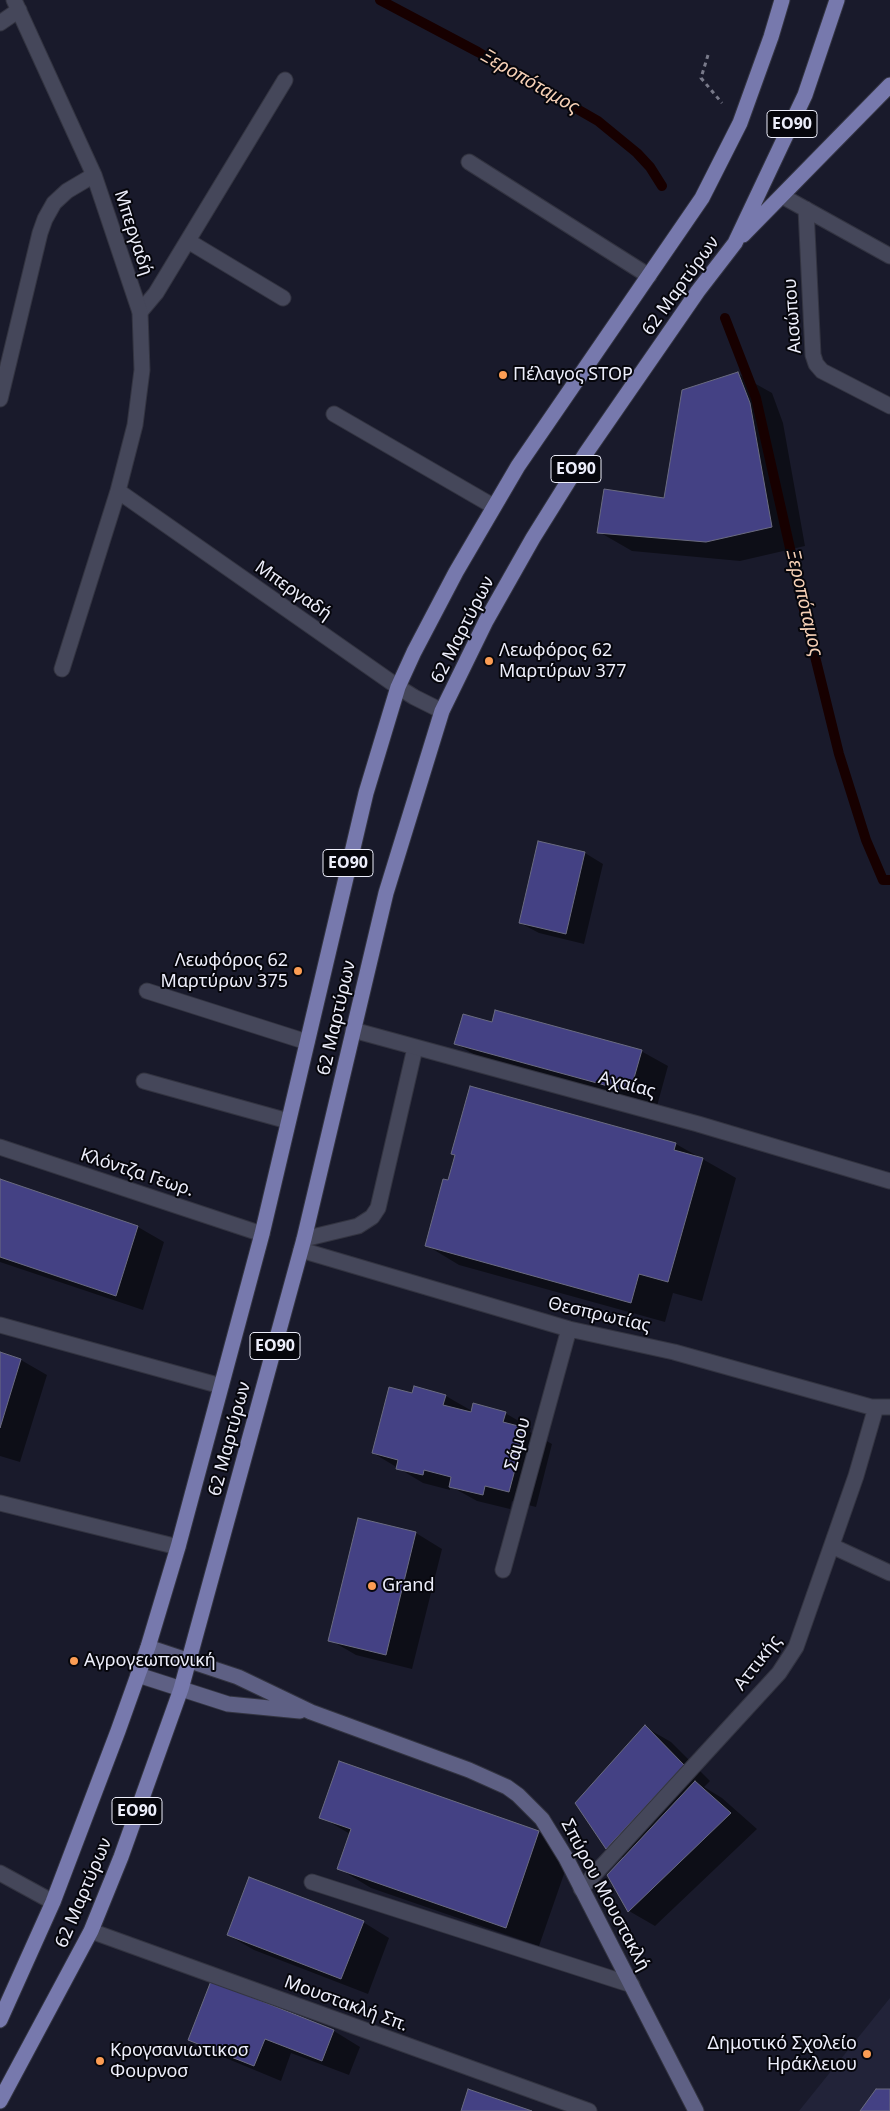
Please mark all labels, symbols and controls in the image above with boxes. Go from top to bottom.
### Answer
water label: Ξεροπόταμος [477,45,583,119]
road number: ΕΟ90 [767,110,817,138]
street label: Μπεργαδή [109,188,157,278]
street label: 62 Μαρτύρων [638,232,724,340]
street label: Αισώπου [780,278,806,354]
place label: Πέλαγος STOP [513,364,633,386]
marker: Πέλαγος STOP [497,369,509,381]
road number: ΕΟ90 [551,456,601,482]
water label: Ξεροπόταμος [781,547,827,659]
street label: Μπεργαδή [250,557,336,625]
street label: 62 Μαρτύρων [427,573,499,687]
place label: Λεωφόρος 62 Μαρτύρων 377 [499,640,626,682]
marker: Λεωφόρος 62 Μαρτύρων 377 [483,655,495,667]
road number: ΕΟ90 [323,850,373,876]
place label: Λεωφόρος 62 Μαρτύρων 375 [161,950,288,992]
street label: 62 Μαρτύρων [313,959,361,1077]
marker: Λεωφόρος 62 Μαρτύρων 375 [292,965,304,977]
street label: Αχαίας [596,1067,658,1103]
street label: Κλόντζα Γεωρ. [77,1144,197,1202]
street label: Θεσπρωτίας [546,1293,652,1337]
road number: ΕΟ90 [250,1332,300,1360]
street label: 62 Μαρτύρων [204,1380,256,1498]
street label: Σάμου [501,1415,535,1473]
place label: Grand [382,1575,434,1597]
marker: Grand [366,1580,378,1592]
street label: Αττικής [730,1631,786,1695]
place label: Αγρογεωπονική [84,1650,216,1672]
marker: Αγρογεωπονική [68,1655,80,1667]
road number: ΕΟ90 [112,1798,162,1824]
street label: Σπύρου Μουστακλή [556,1816,654,1974]
street label: 62 Μαρτύρων [51,1835,117,1951]
street label: Μουστακλή Σπ. [281,1972,411,2036]
place label: Δημοτικό Σχολείο Ηράκλειου [707,2033,857,2076]
place label: Κρογσανιωτικοσ Φουρνοσ [110,2040,249,2082]
marker: Δημοτικό Σχολείο Ηράκλειου [861,2048,873,2060]
marker: Κρογσανιωτικοσ Φουρνοσ [94,2055,106,2067]

